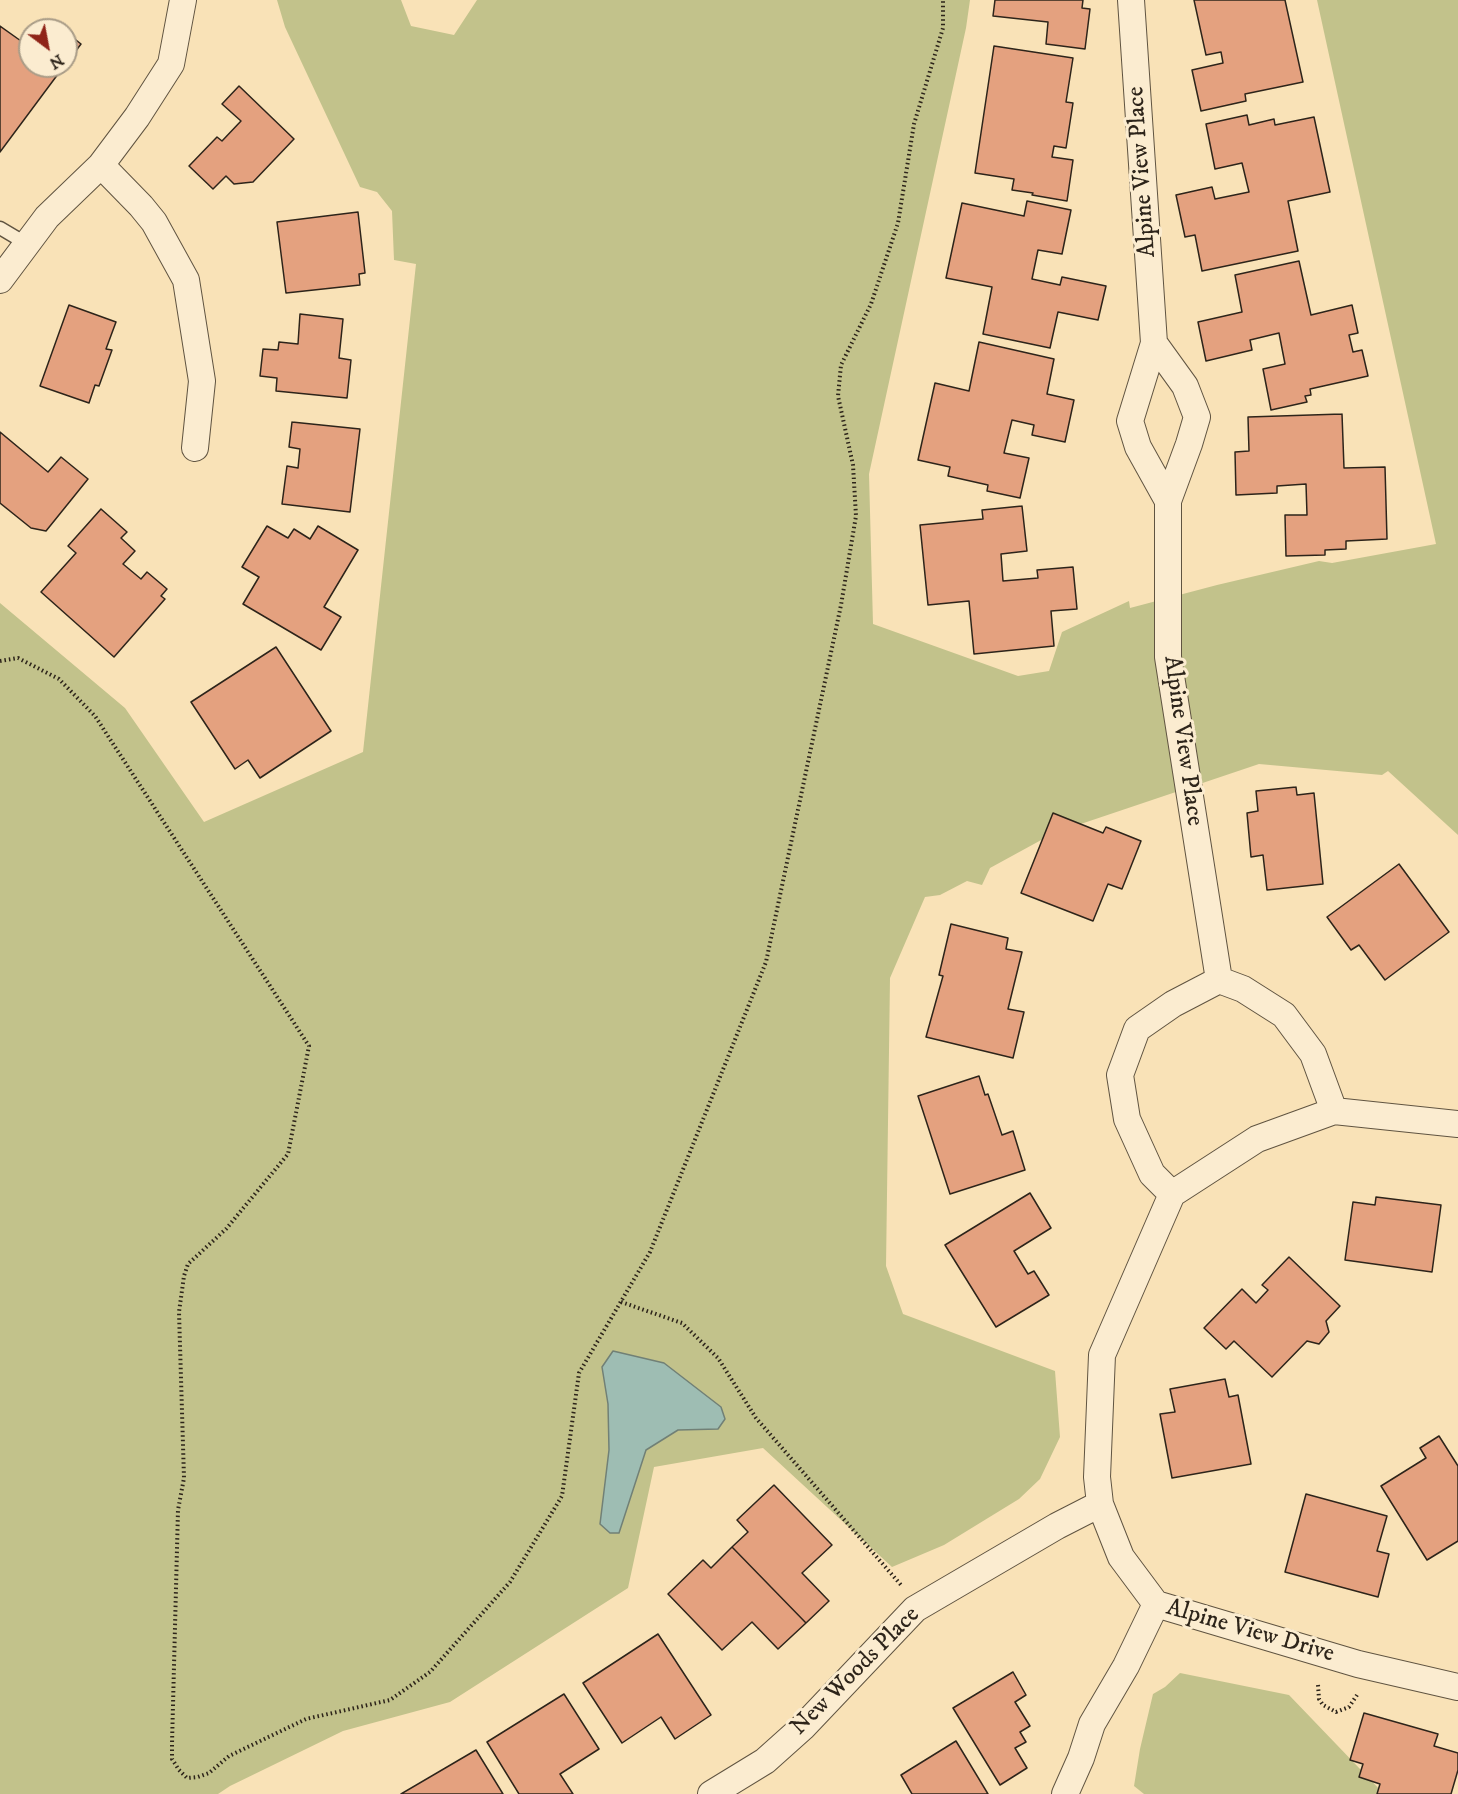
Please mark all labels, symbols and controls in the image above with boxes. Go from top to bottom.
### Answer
north arrow [18,18,78,78]
text: N [46,50,67,74]
street label: Alpine View Place [1123,86,1163,258]
street label: Alpine View Place [1156,654,1208,828]
street label: Alpine View Drive [1163,1594,1337,1670]
street label: New Woods Place [786,1602,926,1742]

